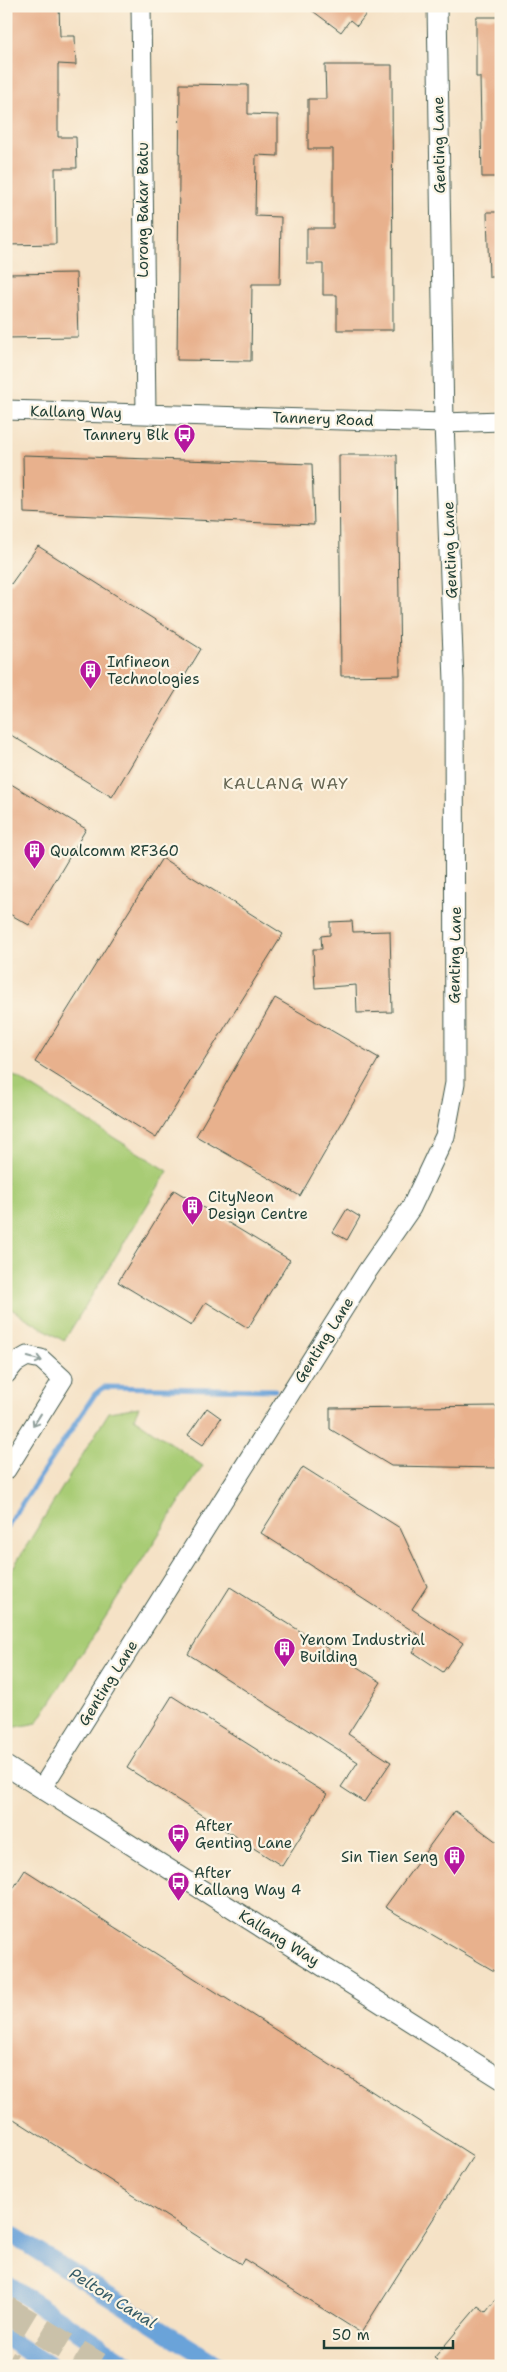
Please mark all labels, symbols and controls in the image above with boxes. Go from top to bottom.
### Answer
street label: Genting Lane [428,96,450,194]
street label: Lorong Bakar Batu [133,142,153,278]
street label: Kallang Way [30,401,122,423]
street label: Tannery Road [272,407,374,431]
bus stop icon: Tannery Blk [173,423,197,454]
place label: Tannery Blk [83,425,169,445]
street label: Genting Lane [438,501,462,599]
place label: Infineon Technologies [107,652,200,689]
building icon: Infineon Technologies [79,659,103,690]
district label: KALLANG WAY [223,773,349,794]
building icon: Qualcomm RF360 [22,839,46,870]
place label: Qualcomm RF360 [50,841,179,861]
street label: Genting Lane [444,906,466,1004]
place label: CityNeon Design Centre [208,1187,308,1224]
building icon: CityNeon Design Centre [180,1194,204,1225]
street label: Genting Lane [290,1293,358,1387]
one-way arrow [27,1355,43,1364]
one-way arrow [32,1412,42,1426]
place label: Yenom Industrial Building [300,1630,425,1667]
street label: Genting Lane [74,1636,142,1730]
building icon: Yenom Industrial Building [272,1637,296,1668]
place label: After Genting Lane [195,1816,292,1853]
bus stop icon: After Genting Lane [167,1823,191,1854]
building icon: Sin Tien Seng [442,1845,466,1876]
place label: Sin Tien Seng [341,1847,438,1867]
place label: After Kallang Way 4 [194,1863,301,1900]
bus stop icon: After Kallang Way 4 [166,1870,190,1901]
street label: Kallang Way [235,1905,323,1971]
water label: Pelton Canal [65,2263,161,2333]
scale bar [324,2317,453,2349]
text: 50 m [332,2325,370,2345]

